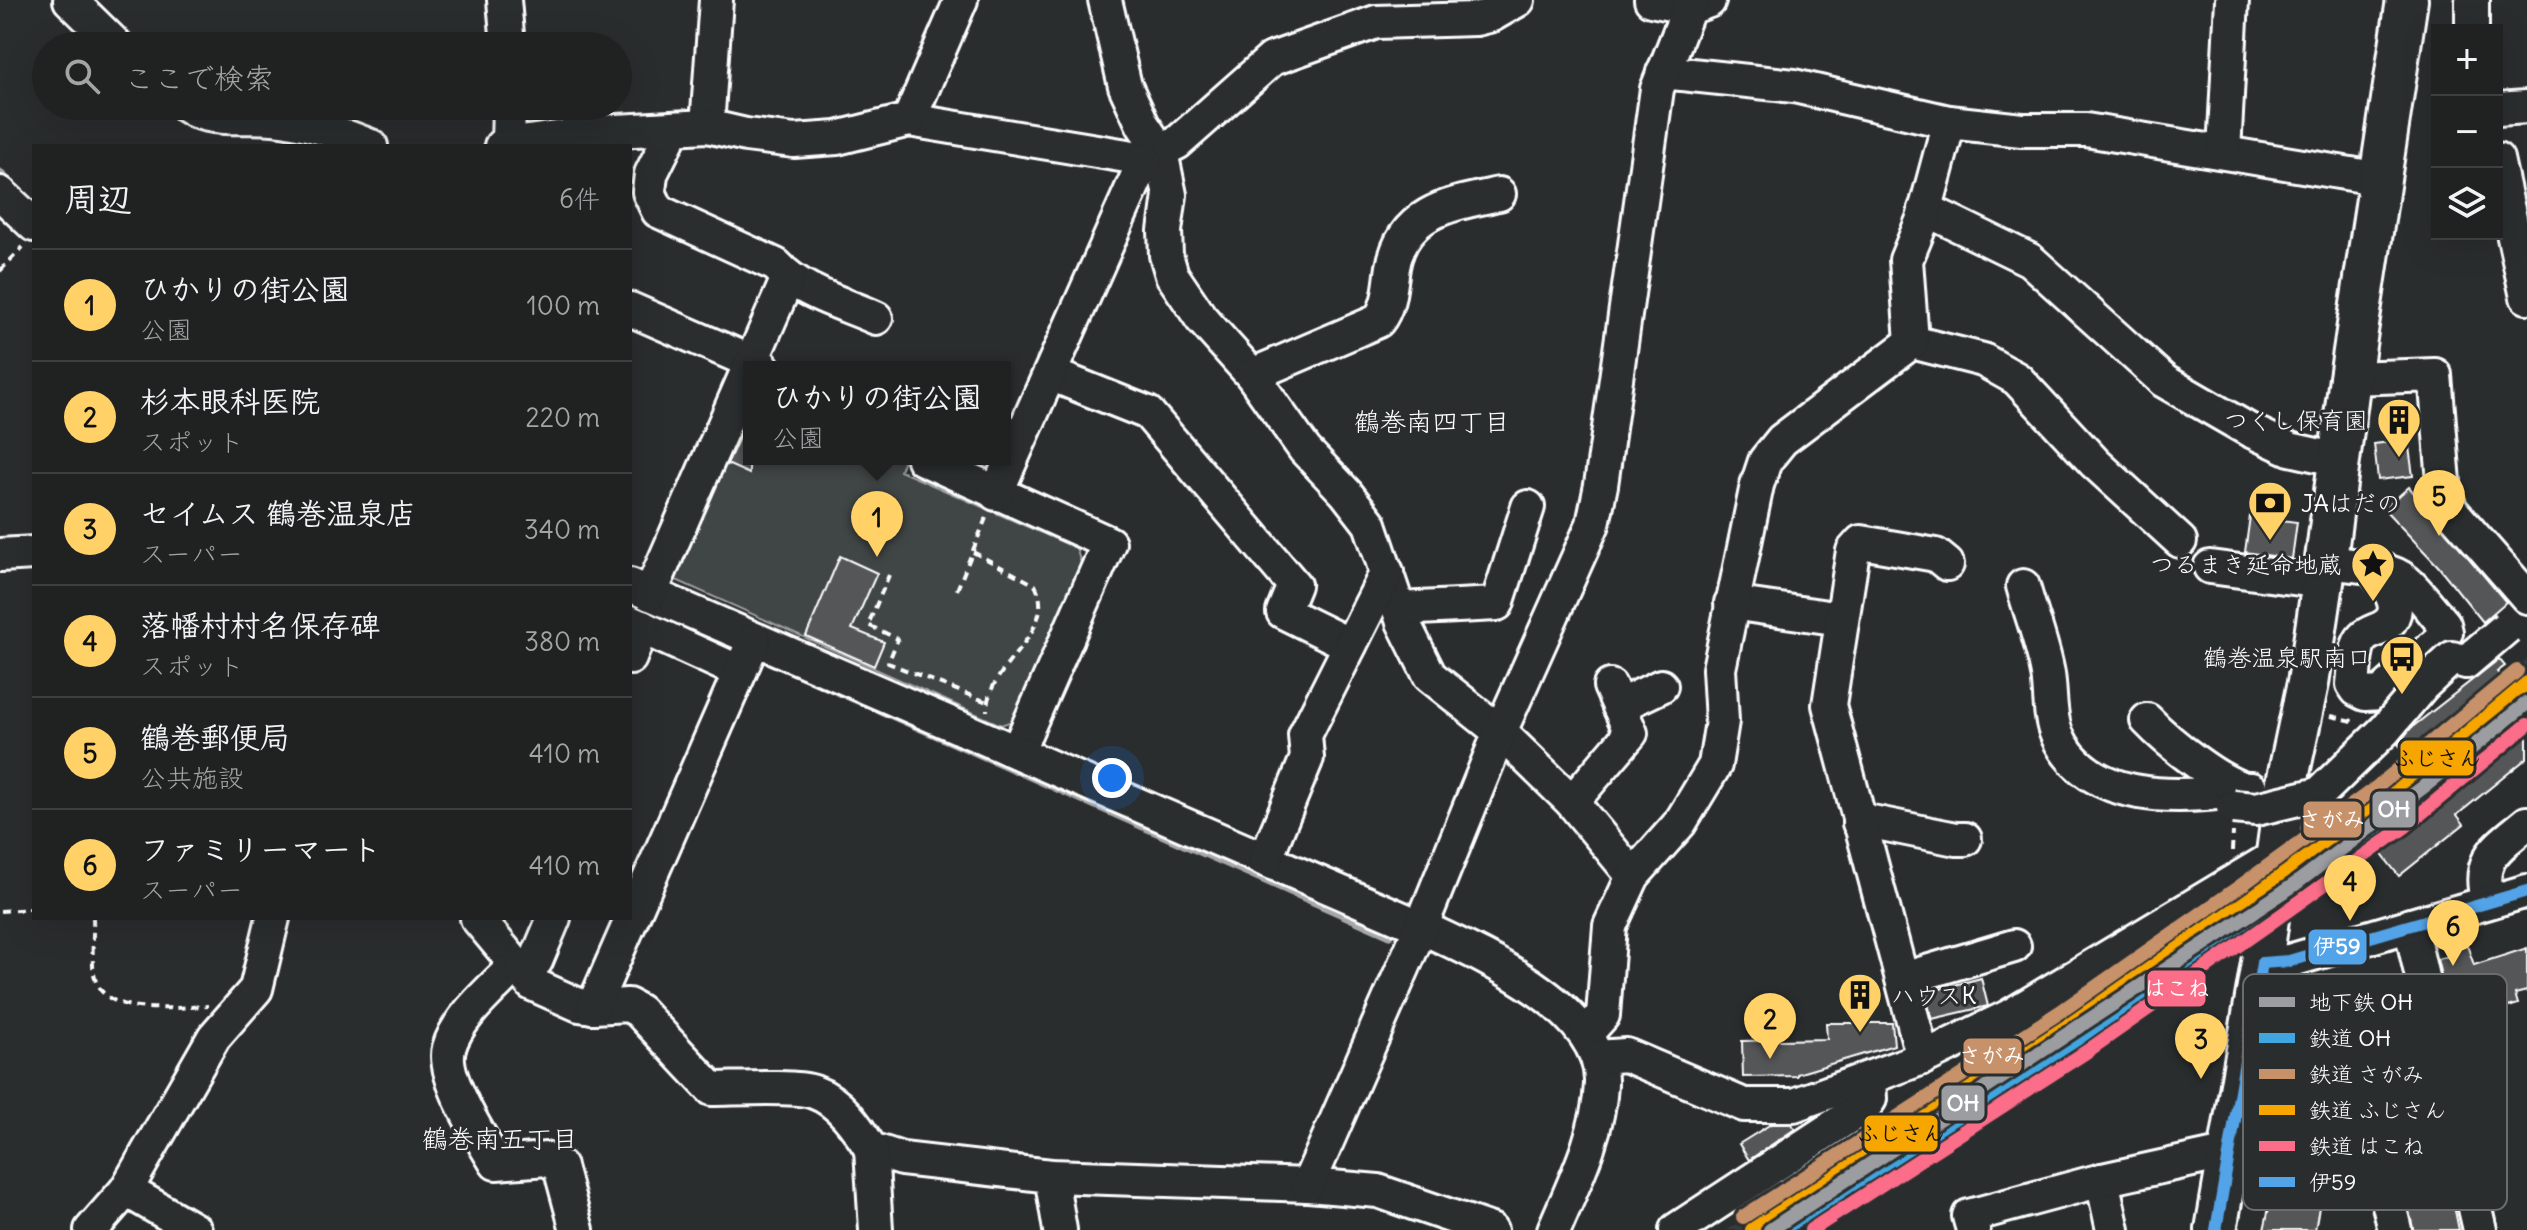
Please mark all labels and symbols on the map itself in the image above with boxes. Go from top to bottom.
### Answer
building icon: つくし保育園 [2375,396,2423,459]
district label: 鶴巻南四丁目 [1354,405,1510,438]
place label: つくし保育園 [2224,405,2368,435]
pin: 5 [2413,470,2465,536]
bank icon: JAはだの [2246,479,2294,542]
place label: JAはだの [2301,488,2401,518]
pin: 1 [851,491,903,557]
place icon: つるまき延命地蔵 [2349,540,2397,603]
place label: つるまき延命地蔵 [2150,549,2342,579]
bus stop icon: 鶴巻温泉駅南口 [2378,633,2426,696]
place label: 鶴巻温泉駅南口 [2203,642,2371,672]
line badge: ふじさん [2399,739,2475,777]
text: ふじさん [2393,744,2481,772]
your location [1092,758,1132,798]
line badge: OH [2371,790,2417,829]
text: OH [2378,795,2411,823]
line badge: さがみ [2302,800,2363,839]
text: さがみ [2299,805,2365,833]
pin: 4 [2324,855,2376,921]
pin: 6 [2427,900,2479,966]
line badge: 伊59 [2307,928,2368,966]
text: 伊59 [2313,932,2361,960]
line badge: はこね [2146,969,2207,1008]
building icon: ハウスK [1836,971,1884,1034]
text: はこね [2144,974,2210,1002]
legend [2243,974,2507,1210]
place label: ハウスK [1891,980,1977,1010]
text: 地下鉄 OH [2309,988,2413,1016]
pin: 2 [1744,993,1796,1059]
pin: 3 [2175,1013,2227,1079]
text: 鉄道 OH [2309,1024,2391,1052]
line badge: さがみ [1962,1037,2023,1075]
text: さがみ [1959,1041,2025,1069]
text: 鉄道 さがみ [2309,1060,2424,1088]
line badge: OH [1940,1084,1986,1122]
text: OH [1947,1089,1980,1117]
text: 鉄道 ふじさん [2309,1096,2446,1124]
line badge: ふじさん [1863,1114,1939,1153]
text: ふじさん [1857,1119,1945,1147]
district label: 鶴巻南五丁目 [422,1122,578,1155]
text: 鉄道 はこね [2309,1132,2424,1160]
text: 伊59 [2309,1168,2356,1196]

